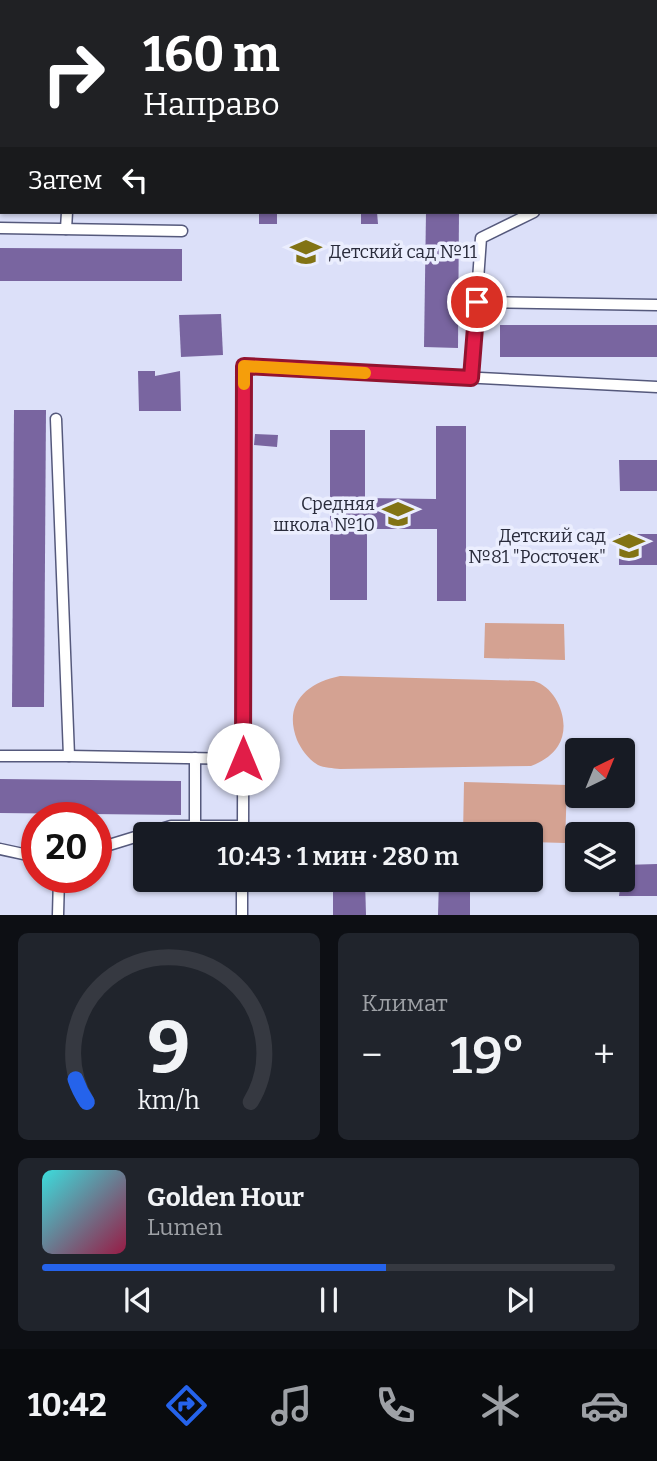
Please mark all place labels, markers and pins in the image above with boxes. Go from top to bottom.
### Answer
school or university icon: Детский сад №11 [289,235,323,269]
place label: Детский сад №11 [329,241,478,263]
pin [447,272,507,332]
place label: Средняя школа №10 [273,493,375,536]
school or university icon: Средняя школа №10 [381,497,415,531]
place label: Детский сад №81 "Росточек" [468,525,606,568]
school or university icon: Детский сад №81 "Росточек" [612,529,646,563]

